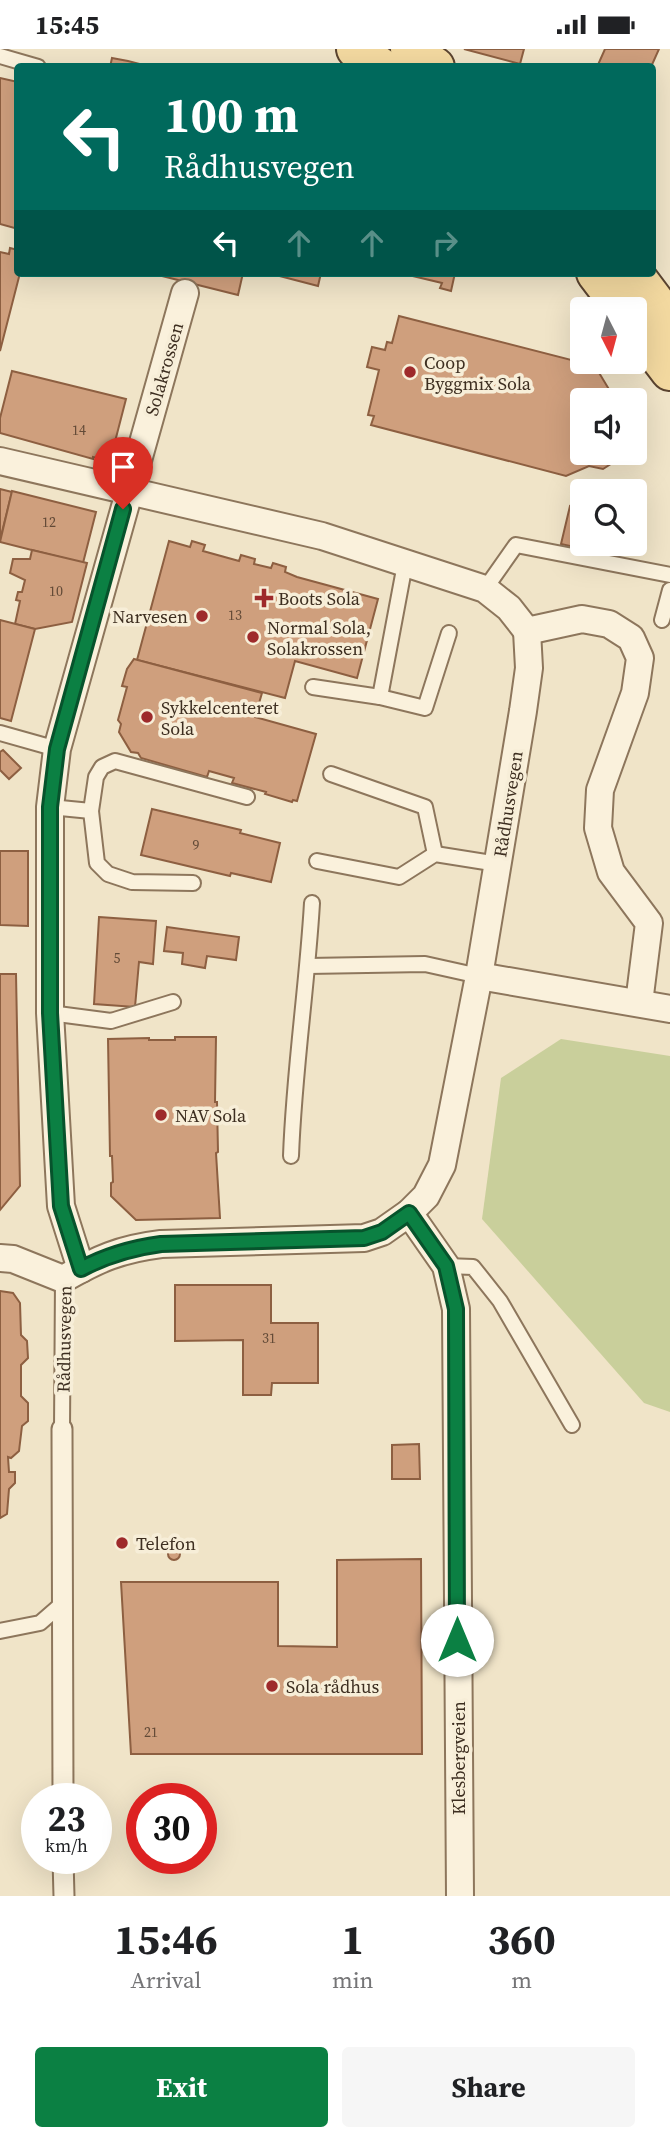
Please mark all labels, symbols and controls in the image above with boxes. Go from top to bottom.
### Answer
text: 15:45 [35,7,99,43]
text: 100 m [164,81,299,148]
icon: left [49,91,140,182]
text: Rådhusvegen [164,145,355,189]
icon: left [207,224,245,262]
icon: ahead [280,224,318,262]
icon: ahead [353,224,391,262]
icon: right [426,224,464,262]
north arrow [570,297,648,375]
map controls [570,297,647,556]
street label: Solakrossen [139,319,189,419]
place label: Coop Byggmix Sola [424,350,532,396]
marker: Coop Byggmix Sola [402,364,418,380]
button: sound [570,388,647,465]
house number: 14 [72,420,86,440]
pin [93,437,153,509]
icon: arrive [104,448,142,486]
button: search [570,479,647,556]
house number: 12 [42,512,56,532]
house number: 10 [49,581,63,601]
place label: Boots Sola [278,586,361,611]
marker: Boots Sola [256,590,272,606]
place label: Narvesen [112,604,188,629]
house number: 13 [228,605,242,625]
marker: Narvesen [194,608,210,624]
place label: Normal Sola, Solakrossen [267,615,371,661]
marker: Normal Sola, Solakrossen [245,629,261,645]
place label: Sykkelcenteret Sola [161,695,279,741]
marker: Sykkelcenteret Sola [139,709,155,725]
street label: Rådhusvegen [487,749,529,859]
house number: 9 [193,835,200,855]
house number: 5 [114,948,121,968]
place label: NAV Sola [175,1103,247,1128]
marker: NAV Sola [153,1107,169,1123]
street label: Rådhusvegen [51,1285,77,1393]
house number: 31 [262,1328,276,1348]
place label: Telefon [136,1531,196,1556]
marker: Telefon [114,1535,130,1551]
position arrow [420,1603,494,1677]
place label: Sola rådhus [286,1674,379,1699]
marker: Sola rådhus [264,1678,280,1694]
street label: Klesbergveien [446,1701,471,1815]
house number: 21 [144,1722,158,1742]
speed limit sign: 30 [126,1783,217,1874]
text: 23 [48,1795,85,1843]
text: km/h [45,1833,88,1858]
text: 15:46 [114,1910,218,1968]
text: 1 [341,1910,364,1968]
text: 360 [488,1910,556,1968]
text: Arrival [130,1964,201,1996]
text: min [332,1964,373,1996]
text: m [511,1964,532,1996]
button: Exit [35,2047,328,2127]
button: Share [342,2047,635,2127]

